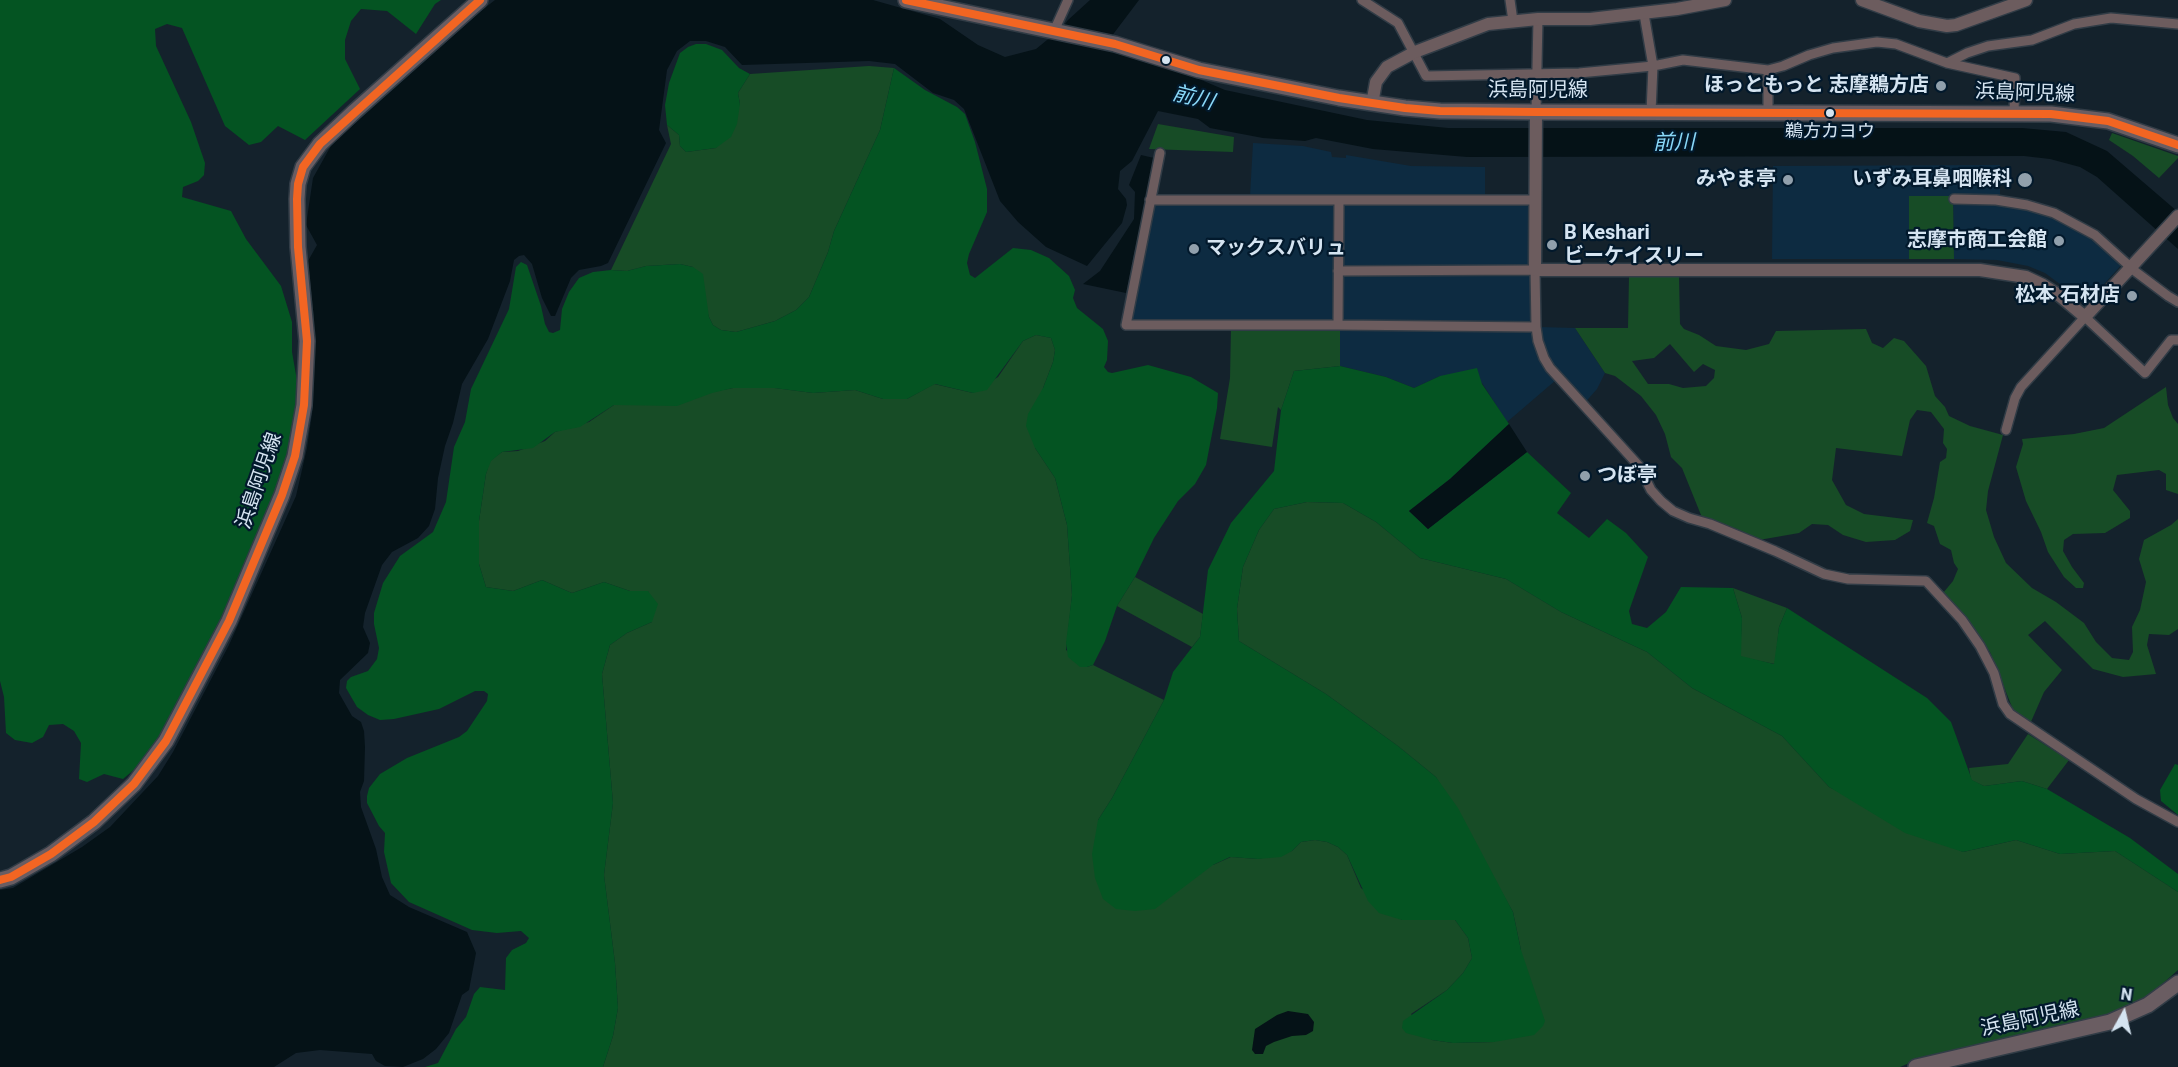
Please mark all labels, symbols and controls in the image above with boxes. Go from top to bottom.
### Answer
unlabelled marker [1160,54,1172,66]
place label: ほっともっと 志摩鵜方店 [1704,74,1929,98]
street label: 浜島阿児線 [1488,79,1588,103]
marker: ほっともっと 志摩鵜方店 [1934,79,1948,93]
street label: 浜島阿児線 [1975,80,2075,108]
water label: 前川 [1170,82,1216,116]
marker: 鵜方カヨウ [1824,107,1836,119]
place label: 鵜方カヨウ [1785,121,1875,143]
water label: 前川 [1653,131,1695,157]
place label: みやま亭 [1696,168,1776,192]
place label: いずみ耳鼻咽喉科 [1852,168,2012,192]
marker: いずみ耳鼻咽喉科 [2016,171,2034,189]
marker: みやま亭 [1781,173,1795,187]
place label: B Keshari ビーケイスリー [1564,222,1704,269]
place label: 志摩市商工会館 [1907,229,2047,253]
marker: 志摩市商工会館 [2052,234,2066,248]
place label: マックスバリュ [1206,237,1346,261]
marker: B Keshari ビーケイスリー [1545,238,1559,252]
marker: マックスバリュ [1187,242,1201,256]
place label: 松本 石材店 [2015,284,2120,308]
marker: 松本 石材店 [2125,289,2139,303]
street label: 浜島阿児線 [232,430,288,532]
place label: つぼ亭 [1597,464,1657,488]
marker: つぼ亭 [1578,469,1592,483]
north arrow [2094,983,2154,1043]
text: N [2120,984,2133,1005]
street label: 浜島阿児線 [1979,998,2081,1042]

